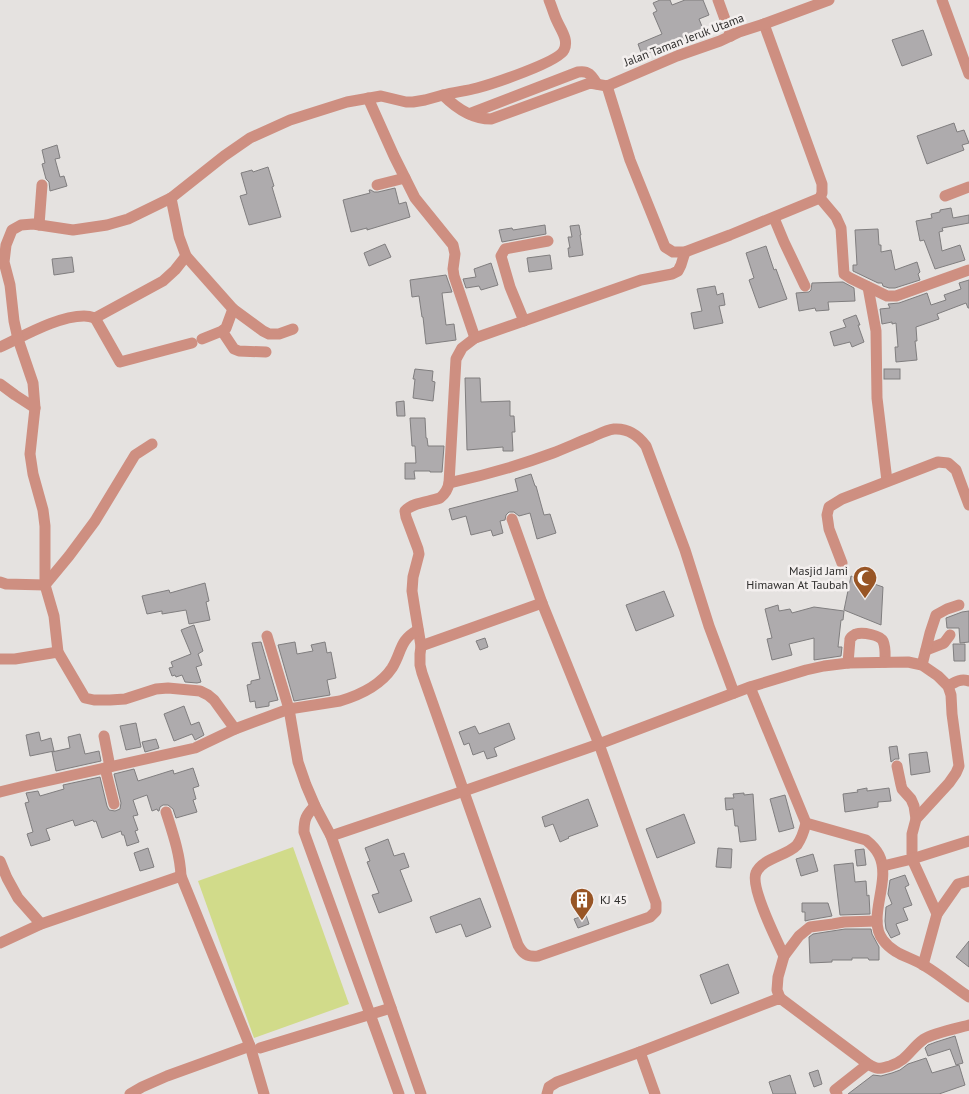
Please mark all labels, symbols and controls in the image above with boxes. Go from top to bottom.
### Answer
street label: Jalan Taman Jeruk Utama [621,10,746,70]
place label: Masjid Jami Himawan At Taubah [746,563,848,592]
mosque icon: Masjid Jami Himawan At Taubah [852,565,878,599]
building icon: KJ 45 [569,887,595,921]
place label: KJ 45 [600,892,627,907]

